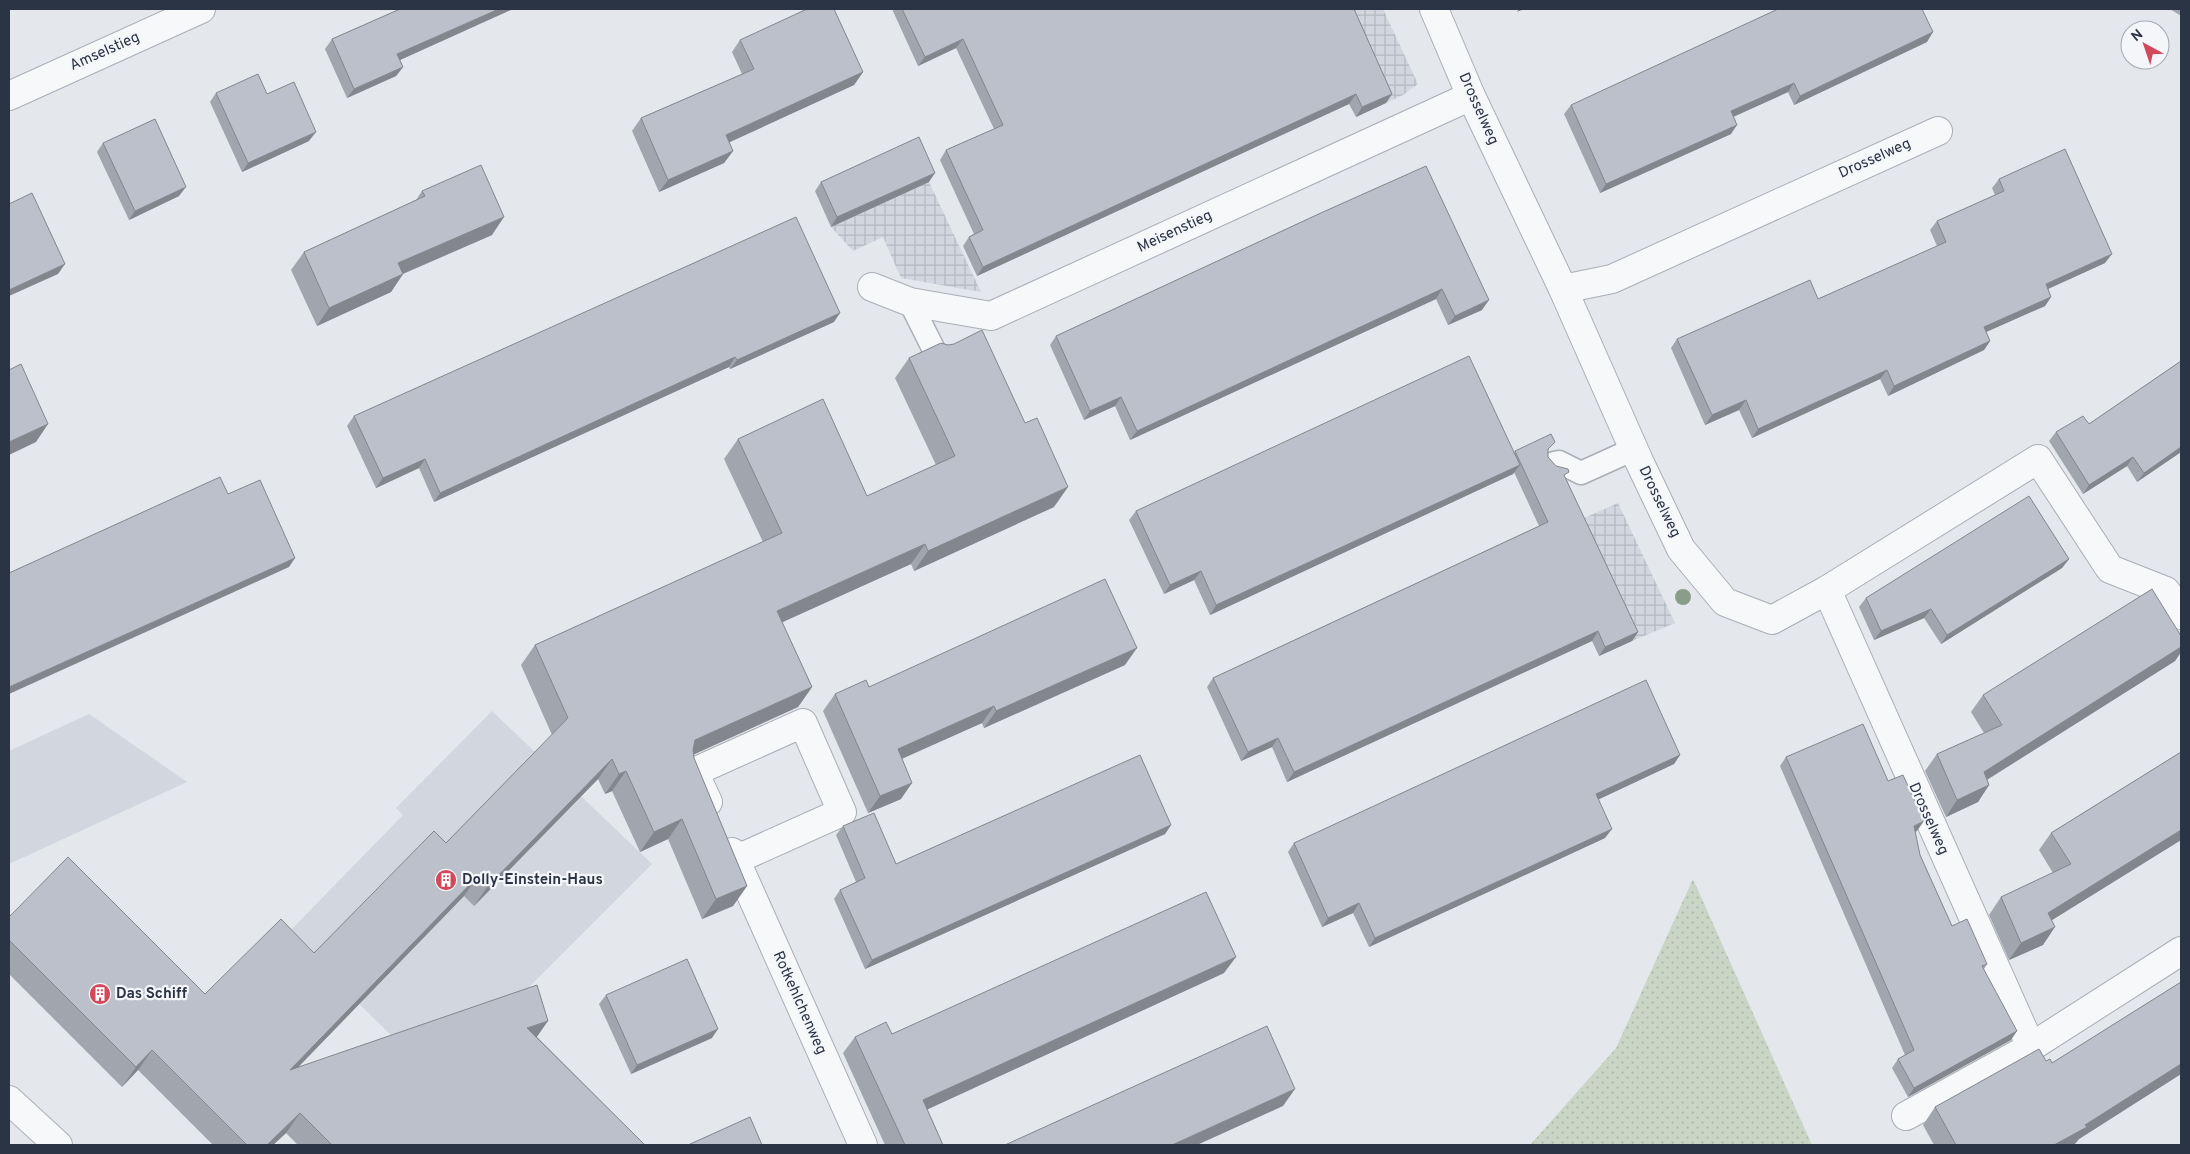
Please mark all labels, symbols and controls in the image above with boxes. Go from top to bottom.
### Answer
north arrow [2120,20,2170,70]
text: N [2128,26,2147,46]
street label: Amselstieg [67,28,143,76]
street label: Drosselweg [1454,70,1502,148]
street label: Drosselweg [1836,135,1914,183]
street label: Meisenstieg [1135,206,1215,258]
street label: Drosselweg [1634,463,1684,541]
street label: Drosselweg [1904,780,1952,858]
building icon: Dolly-Einstein-Haus [434,868,458,892]
place label: Dolly-Einstein-Haus [462,871,603,890]
street label: Rotkehlchenweg [768,948,830,1058]
building icon: Das Schiff [88,982,112,1006]
place label: Das Schiff [116,985,187,1004]

